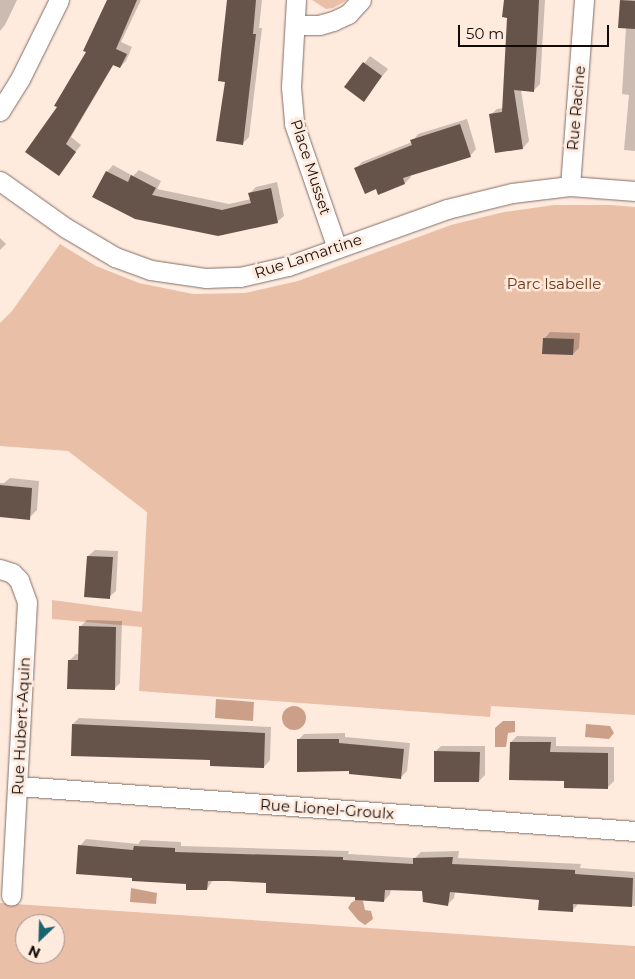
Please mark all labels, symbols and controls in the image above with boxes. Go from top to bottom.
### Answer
scale bar [460,15,611,47]
text: 50 m [466,24,504,43]
street label: Rue Racine [563,65,589,151]
street label: Place Musset [287,117,335,217]
street label: Rue Lamartine [252,230,364,282]
park label: Parc Isabelle [507,275,601,293]
street label: Rue Hubert-Aquin [8,657,34,795]
street label: Rue Lionel-Groulx [259,795,395,823]
north arrow [15,914,65,964]
text: N [25,941,43,962]

